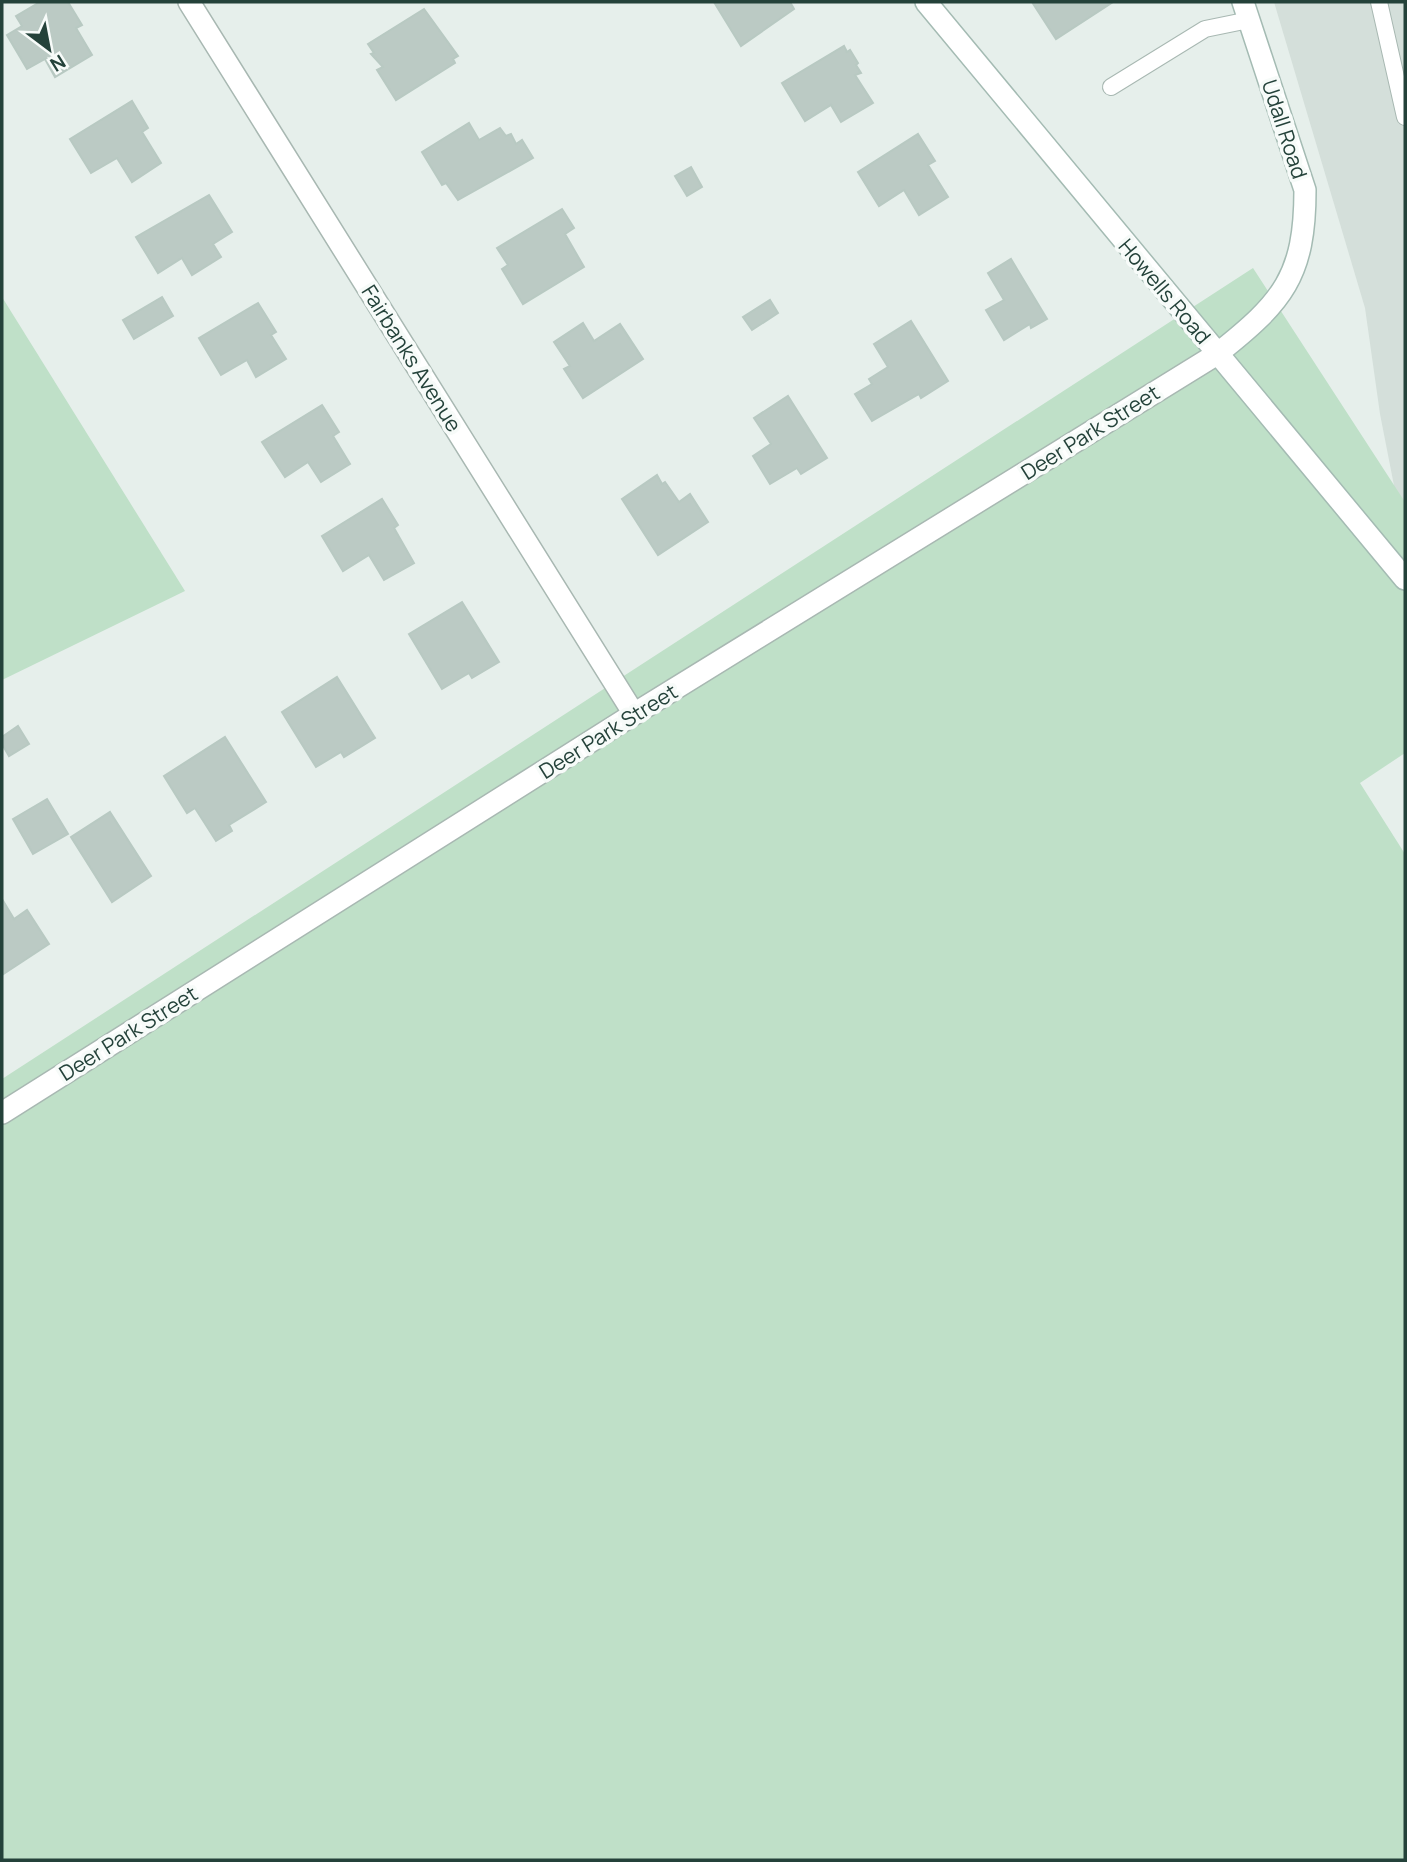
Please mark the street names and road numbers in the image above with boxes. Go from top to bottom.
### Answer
street label: Udall Road [1256,76,1314,182]
street label: Howells Road [1113,233,1217,349]
street label: Fairbanks Avenue [356,279,468,437]
street label: Deer Park Street [1016,378,1164,486]
street label: Deer Park Street [534,677,682,785]
street label: Deer Park Street [54,979,202,1087]

